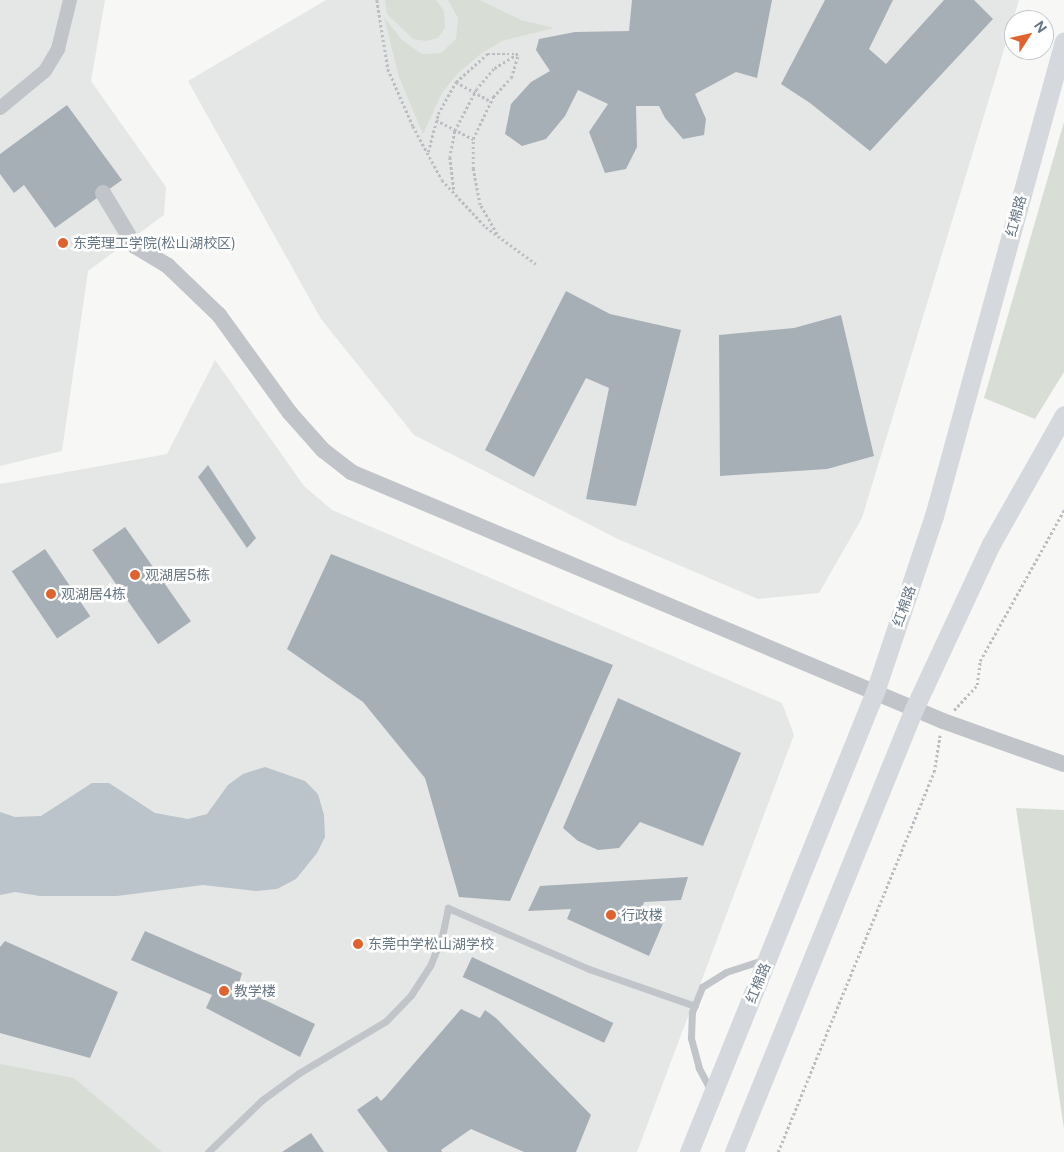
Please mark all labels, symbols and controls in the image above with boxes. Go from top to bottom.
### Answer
north arrow [1004,10,1054,60]
text: N [1031,18,1050,36]
street label: 红棉路 [1002,194,1030,238]
place label: 东莞理工学院(松山湖校区) [73,235,236,251]
marker: 东莞理工学院(松山湖校区) [57,237,69,249]
place label: 观湖居5栋 [145,567,210,583]
marker: 观湖居5栋 [129,569,141,581]
street label: 红棉路 [889,583,919,629]
place label: 观湖居4栋 [61,586,126,602]
marker: 观湖居4栋 [45,588,57,600]
place label: 行政楼 [621,907,663,923]
marker: 行政楼 [605,909,617,921]
place label: 东莞中学松山湖学校 [368,936,494,952]
marker: 东莞中学松山湖学校 [352,938,364,950]
street label: 红棉路 [742,960,774,1006]
place label: 教学楼 [234,983,276,999]
marker: 教学楼 [218,985,230,997]

